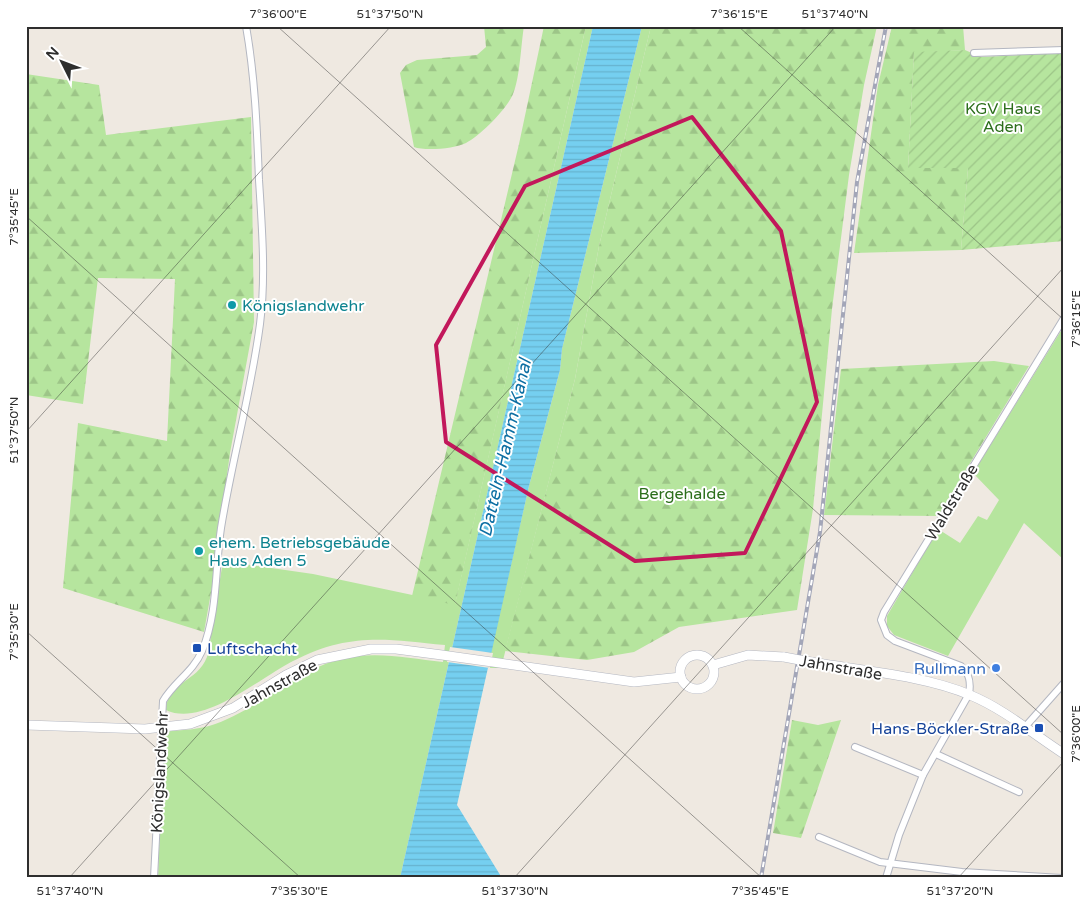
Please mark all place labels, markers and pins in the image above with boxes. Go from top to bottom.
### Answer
place label: Königslandwehr [242,296,365,316]
marker: Königslandwehr [226,299,238,311]
place label: ehem. Betriebsgebäude Haus Aden 5 [209,533,390,571]
marker: ehem. Betriebsgebäude Haus Aden 5 [193,545,205,557]
place label: Luftschacht [207,639,297,659]
marker: Luftschacht [191,642,203,654]
place label: Rullmann [914,659,986,679]
marker: Rullmann [990,662,1002,674]
place label: Hans-Böckler-Straße [871,719,1029,739]
marker: Hans-Böckler-Straße [1033,722,1045,734]

